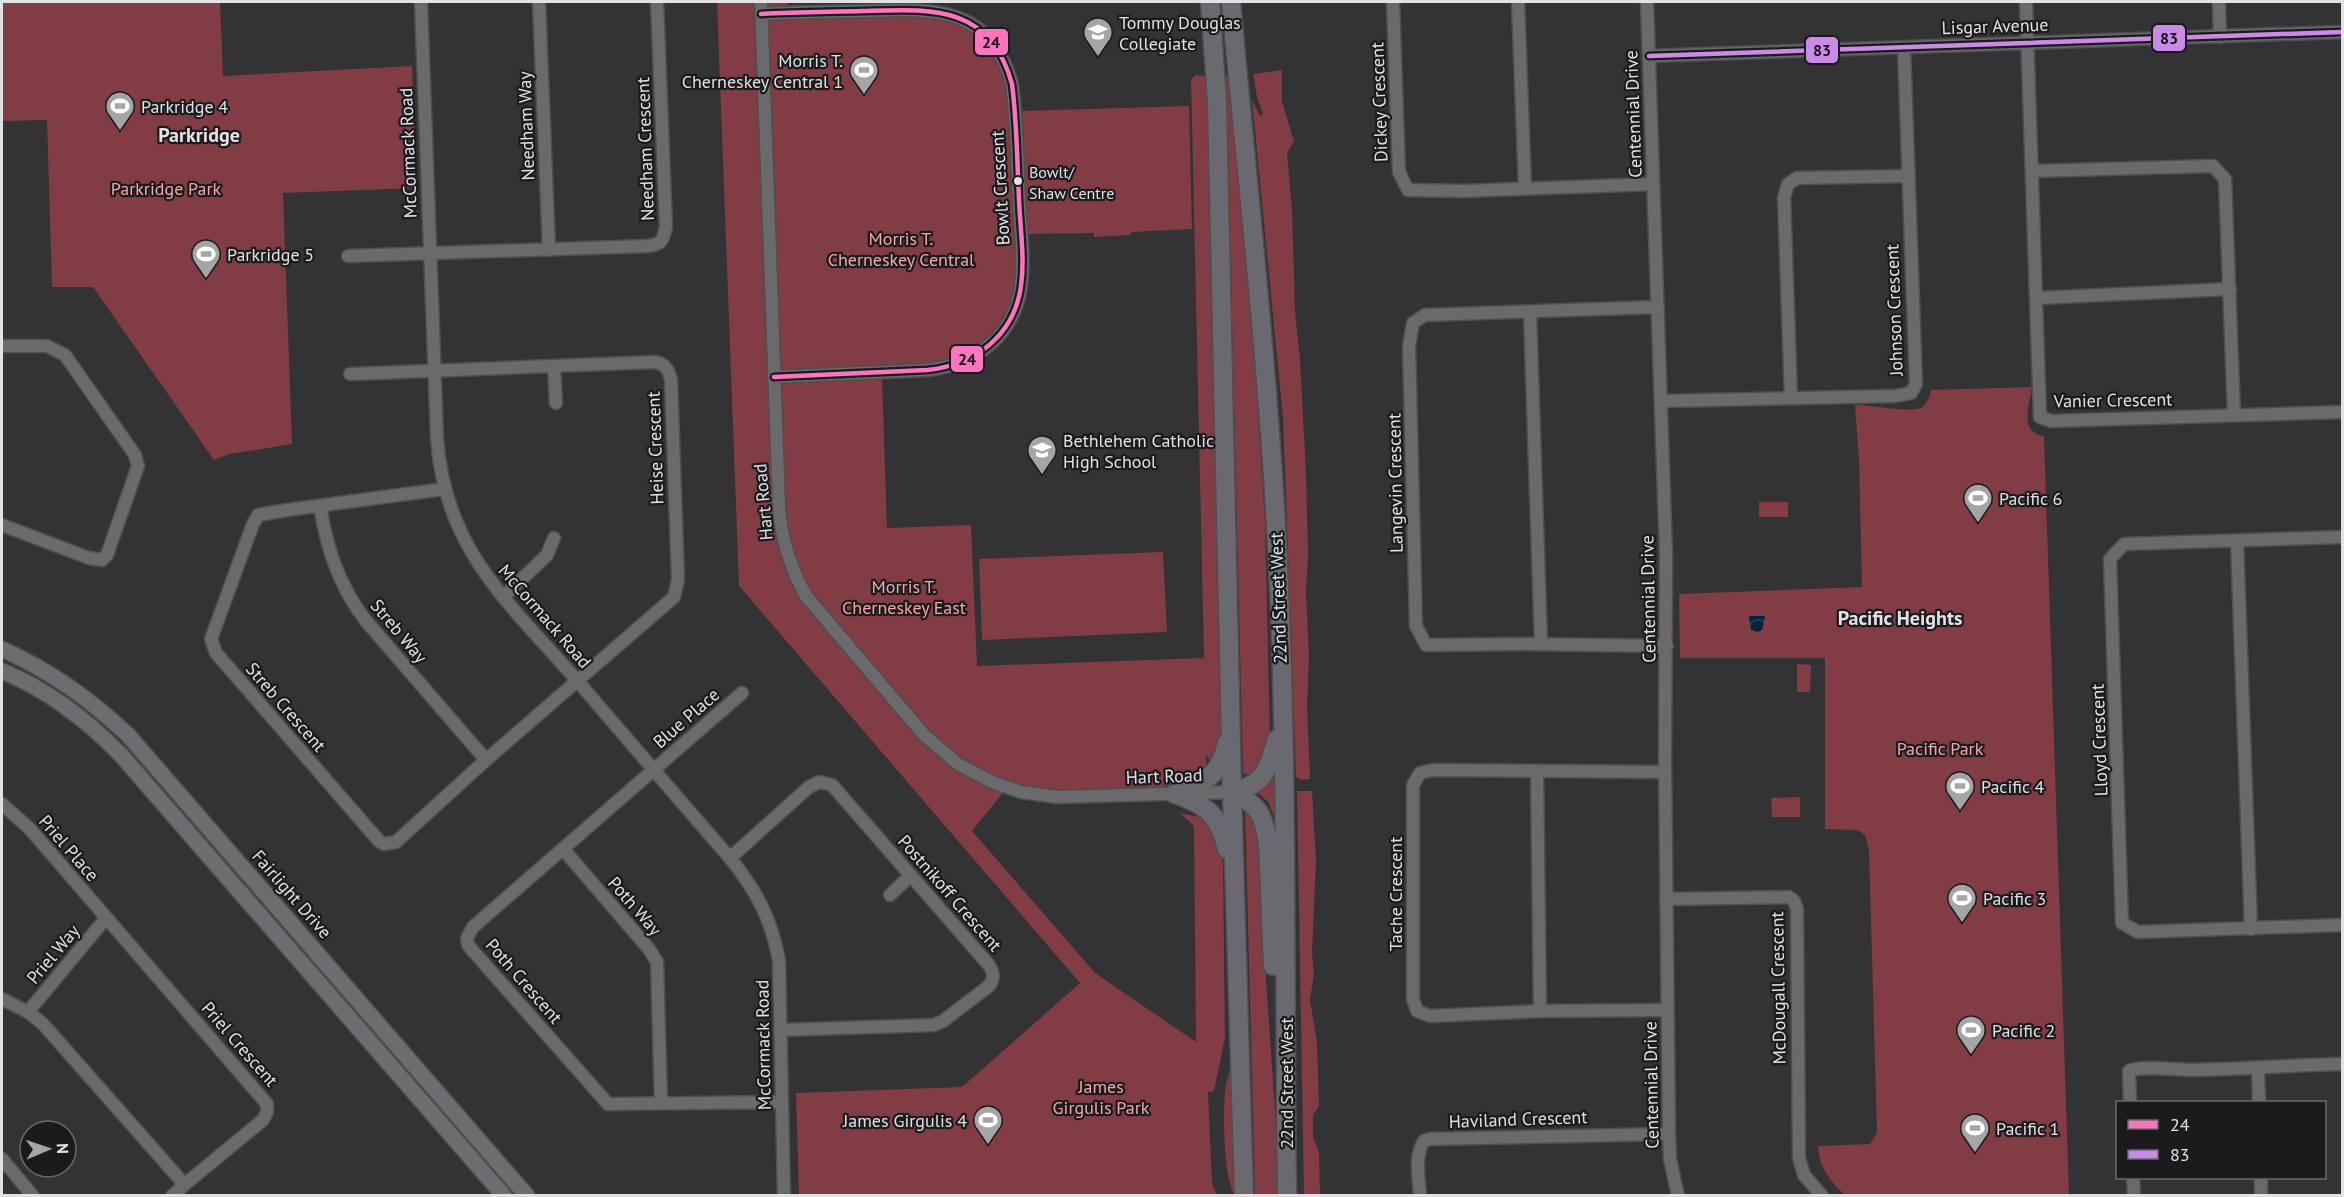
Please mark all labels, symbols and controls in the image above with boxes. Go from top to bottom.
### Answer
place label: Tommy Douglas Collegiate [1119,11,1241,55]
street label: Lisgar Avenue [1941,13,2049,39]
school or university icon: Tommy Douglas Collegiate [1082,16,1114,58]
line badge: 83 [2152,24,2186,52]
line badge: 24 [974,28,1009,56]
text: 83 [2160,28,2178,48]
text: 24 [982,32,1000,52]
line badge: 83 [1805,36,1839,64]
text: 83 [1813,40,1831,60]
street label: Dickey Crescent [1365,42,1393,162]
place label: Morris T. Cherneskey Central 1 [682,49,843,93]
street label: Centennial Drive [1619,50,1647,178]
sports icon: Morris T. Cherneskey Central 1 [848,54,880,96]
street label: Needham Way [513,70,539,181]
street label: Needham Crescent [631,77,659,221]
street label: McCormack Road [394,87,422,219]
sports icon: Parkridge 4 [104,90,136,132]
place label: Parkridge 4 [141,95,228,118]
district label: Parkridge [158,122,240,148]
street label: Bowlt Crescent [986,130,1014,246]
place label: Bowlt/ Shaw Centre [1029,162,1114,203]
marker: Bowlt/ Shaw Centre [1012,175,1024,187]
park label: Parkridge Park [111,177,222,200]
park label: Morris T. Cherneskey Central [828,227,975,271]
sports icon: Parkridge 5 [190,238,222,280]
place label: Parkridge 5 [227,243,314,266]
street label: Johnson Crescent [1880,244,1908,377]
line badge: 24 [950,345,984,373]
text: 24 [958,349,976,369]
street label: Vanier Crescent [2053,387,2172,413]
street label: Heise Crescent [642,391,668,505]
street label: Langevin Crescent [1382,413,1408,553]
place label: Bethlehem Catholic High School [1063,429,1214,473]
school or university icon: Bethlehem Catholic High School [1026,434,1058,476]
street label: Hart Road [748,463,778,541]
sports icon: Pacific 6 [1962,482,1994,524]
place label: Pacific 6 [1999,487,2062,510]
street label: 22nd Street West [1264,532,1292,664]
street label: Centennial Drive [1635,535,1661,663]
street label: McCormack Road [494,559,596,673]
park label: Morris T. Cherneskey East [842,575,966,619]
street label: Streb Way [366,594,433,668]
district label: Pacific Heights [1838,605,1962,631]
street label: Streb Crescent [241,658,331,756]
street label: Blue Place [648,683,724,753]
street label: Lloyd Crescent [2086,683,2112,797]
park label: Pacific Park [1897,737,1984,760]
street label: Hart Road [1125,763,1203,789]
sports icon: Pacific 4 [1944,770,1976,812]
place label: Pacific 4 [1981,775,2045,798]
street label: Priel Place [34,810,104,886]
street label: Postnikoff Crescent [893,830,1007,956]
street label: Tache Crescent [1384,837,1407,951]
street label: Fairlight Drive [247,845,337,943]
street label: Poth Way [603,872,667,941]
sports icon: Pacific 3 [1946,882,1978,924]
place label: Pacific 3 [1983,887,2046,910]
street label: McDougall Crescent [1765,911,1791,1065]
street label: Priel Way [21,919,85,988]
street label: Poth Crescent [481,934,567,1028]
street label: McCormack Road [750,980,776,1110]
street label: Priel Crescent [197,997,283,1091]
sports icon: Pacific 2 [1955,1014,1987,1056]
street label: 22nd Street West [1275,1017,1298,1149]
place label: Pacific 2 [1992,1019,2055,1042]
street label: Centennial Drive [1638,1021,1664,1149]
park label: James Girgulis Park [1053,1075,1150,1119]
legend [2116,1101,2326,1179]
sports icon: James Girgulis 4 [972,1104,1004,1146]
street label: Haviland Crescent [1448,1105,1588,1133]
place label: James Girgulis 4 [842,1109,967,1132]
sports icon: Pacific 1 [1959,1112,1991,1154]
text: 24 [2170,1113,2190,1136]
place label: Pacific 1 [1996,1117,2059,1140]
north arrow [18,1119,78,1179]
text: N [53,1143,73,1154]
text: 83 [2170,1143,2190,1166]

